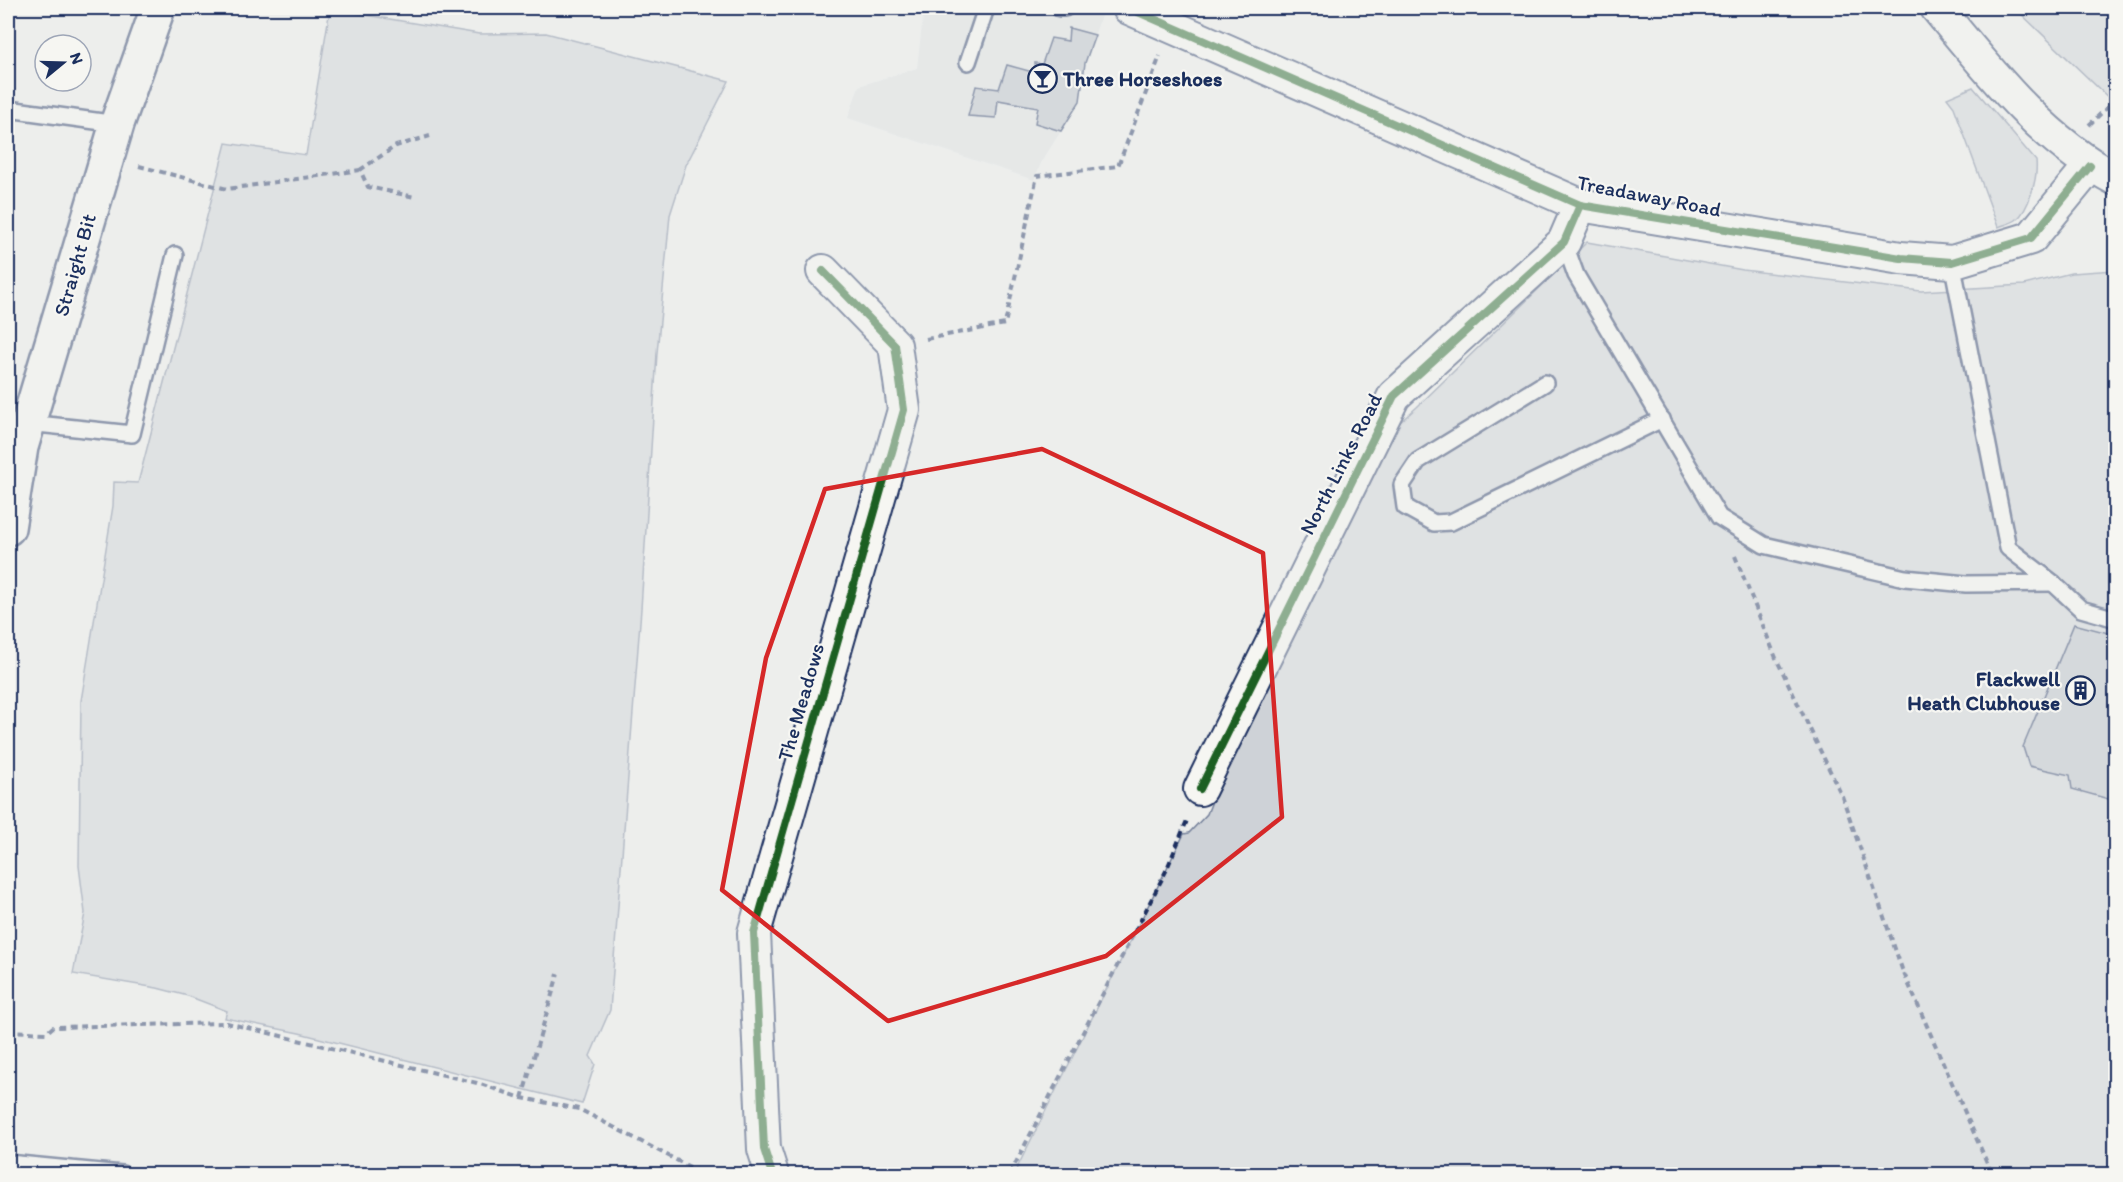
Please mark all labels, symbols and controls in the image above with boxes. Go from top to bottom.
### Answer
north arrow [33,33,93,93]
text: N [66,50,87,66]
bar icon: Three Horseshoes [1026,63,1058,95]
place label: Three Horseshoes [1062,66,1222,91]
street label: Treadaway Road [1575,169,1723,222]
street label: Straight Bit [48,211,101,319]
street label: North Links Road [1294,388,1387,539]
street label: The Meadows [772,640,829,764]
place label: Flackwell Heath Clubhouse [1907,666,2061,715]
building icon: Flackwell Heath Clubhouse [2065,675,2097,707]

